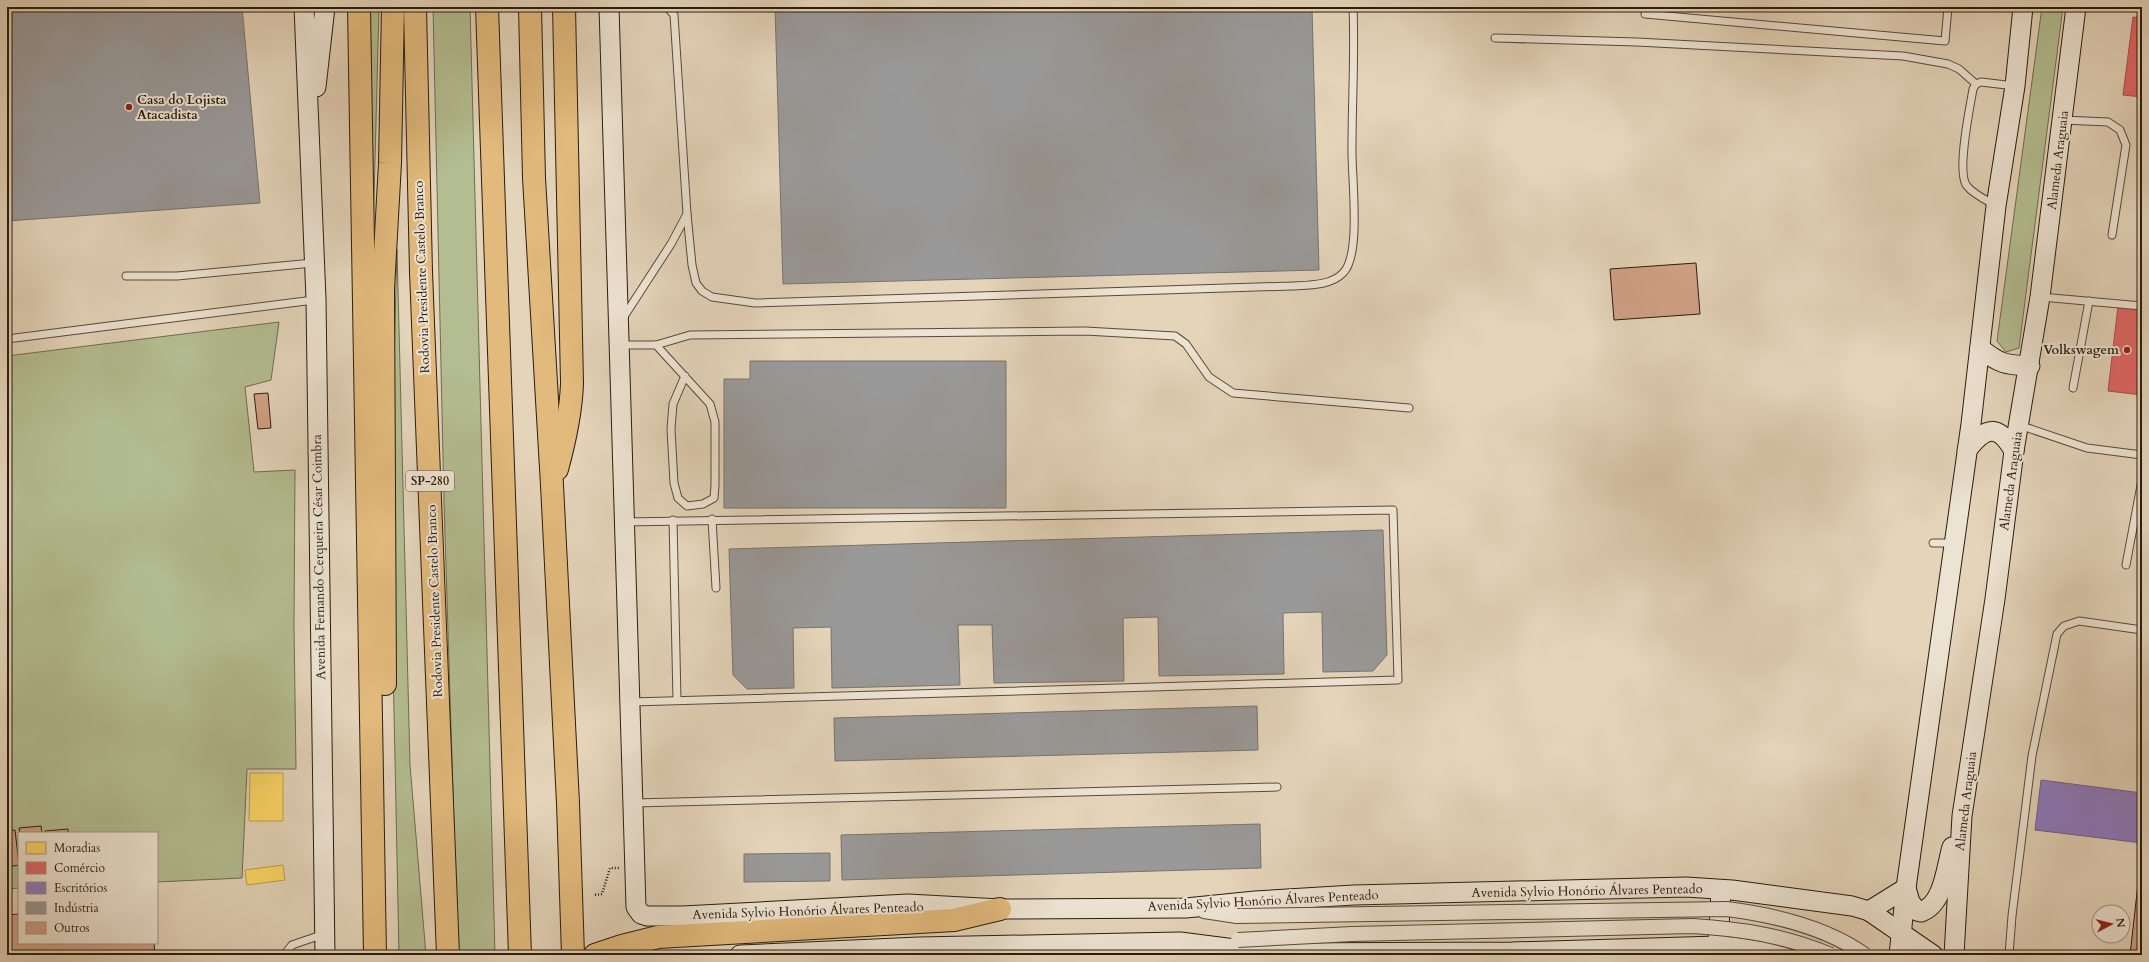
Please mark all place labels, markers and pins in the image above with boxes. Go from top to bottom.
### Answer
place label: Casa do Lojista Atacadista [137,91,227,124]
marker: Casa do Lojista Atacadista [124,102,134,112]
place label: Volkswagem [2043,341,2119,359]
marker: Volkswagem [2122,345,2132,355]

